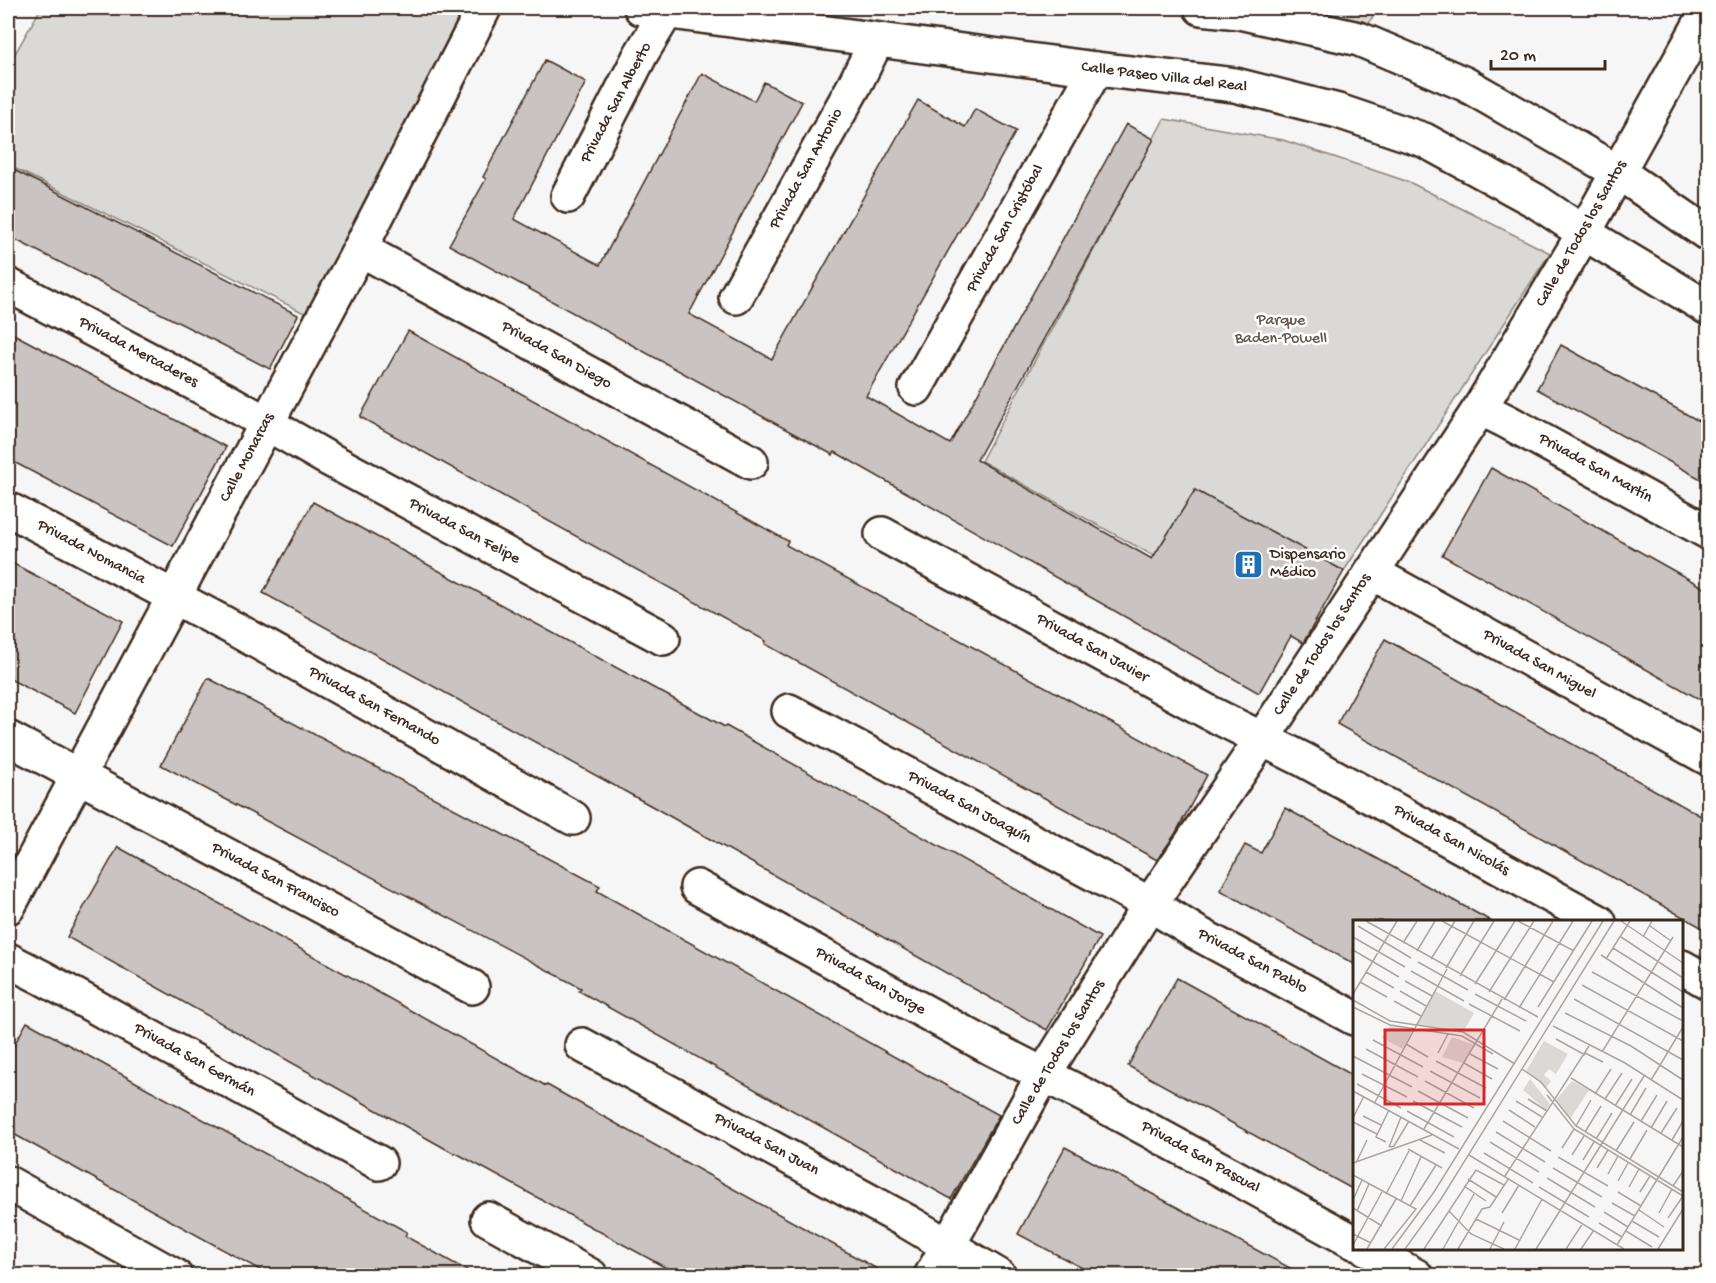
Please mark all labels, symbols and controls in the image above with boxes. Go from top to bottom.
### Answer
scale bar [1491,33,1605,71]
street label: Privada San Alberto [577,39,657,167]
text: 20 m [1500,46,1536,67]
street label: Calle Paseo Villa del Real [1080,58,1248,98]
street label: Privada San Antonio [766,105,848,233]
street label: Calle de Todos los Santos [1532,156,1632,311]
street label: Privada San Cristóbal [963,162,1049,297]
park label: Parque Baden-Powell [1234,312,1327,349]
street label: Privada Mercaderes [74,313,202,393]
street label: Privada San Diego [497,317,614,394]
street label: Calle Monarcas [217,409,280,506]
street label: Privada San Martín [1534,429,1655,508]
street label: Privada San Felipe [404,494,524,570]
street label: Privada Nomancia [33,516,150,590]
place label: Dispensario Médico [1269,546,1346,583]
building icon: Dispensario Médico [1233,548,1265,580]
street label: Calle de Todos los Santos [1270,569,1377,720]
street label: Privada San Javier [1032,610,1153,688]
street label: Privada San Miguel [1478,626,1599,704]
street label: Privada San Fernando [304,662,443,751]
street label: Privada San Joaquín [903,767,1034,849]
street label: Privada San Nicolás [1389,801,1513,881]
street label: Privada San Francisco [207,839,342,923]
inset map [1353,920,1683,1250]
street label: Privada San Pablo [1193,925,1310,999]
street label: Privada San Jorge [811,943,929,1021]
street label: Calle de Todos los Santos [1008,976,1110,1129]
street label: Privada San Germán [129,1019,258,1102]
street label: Privada San Juan [709,1109,822,1181]
street label: Privada San Pascual [1137,1117,1263,1198]

